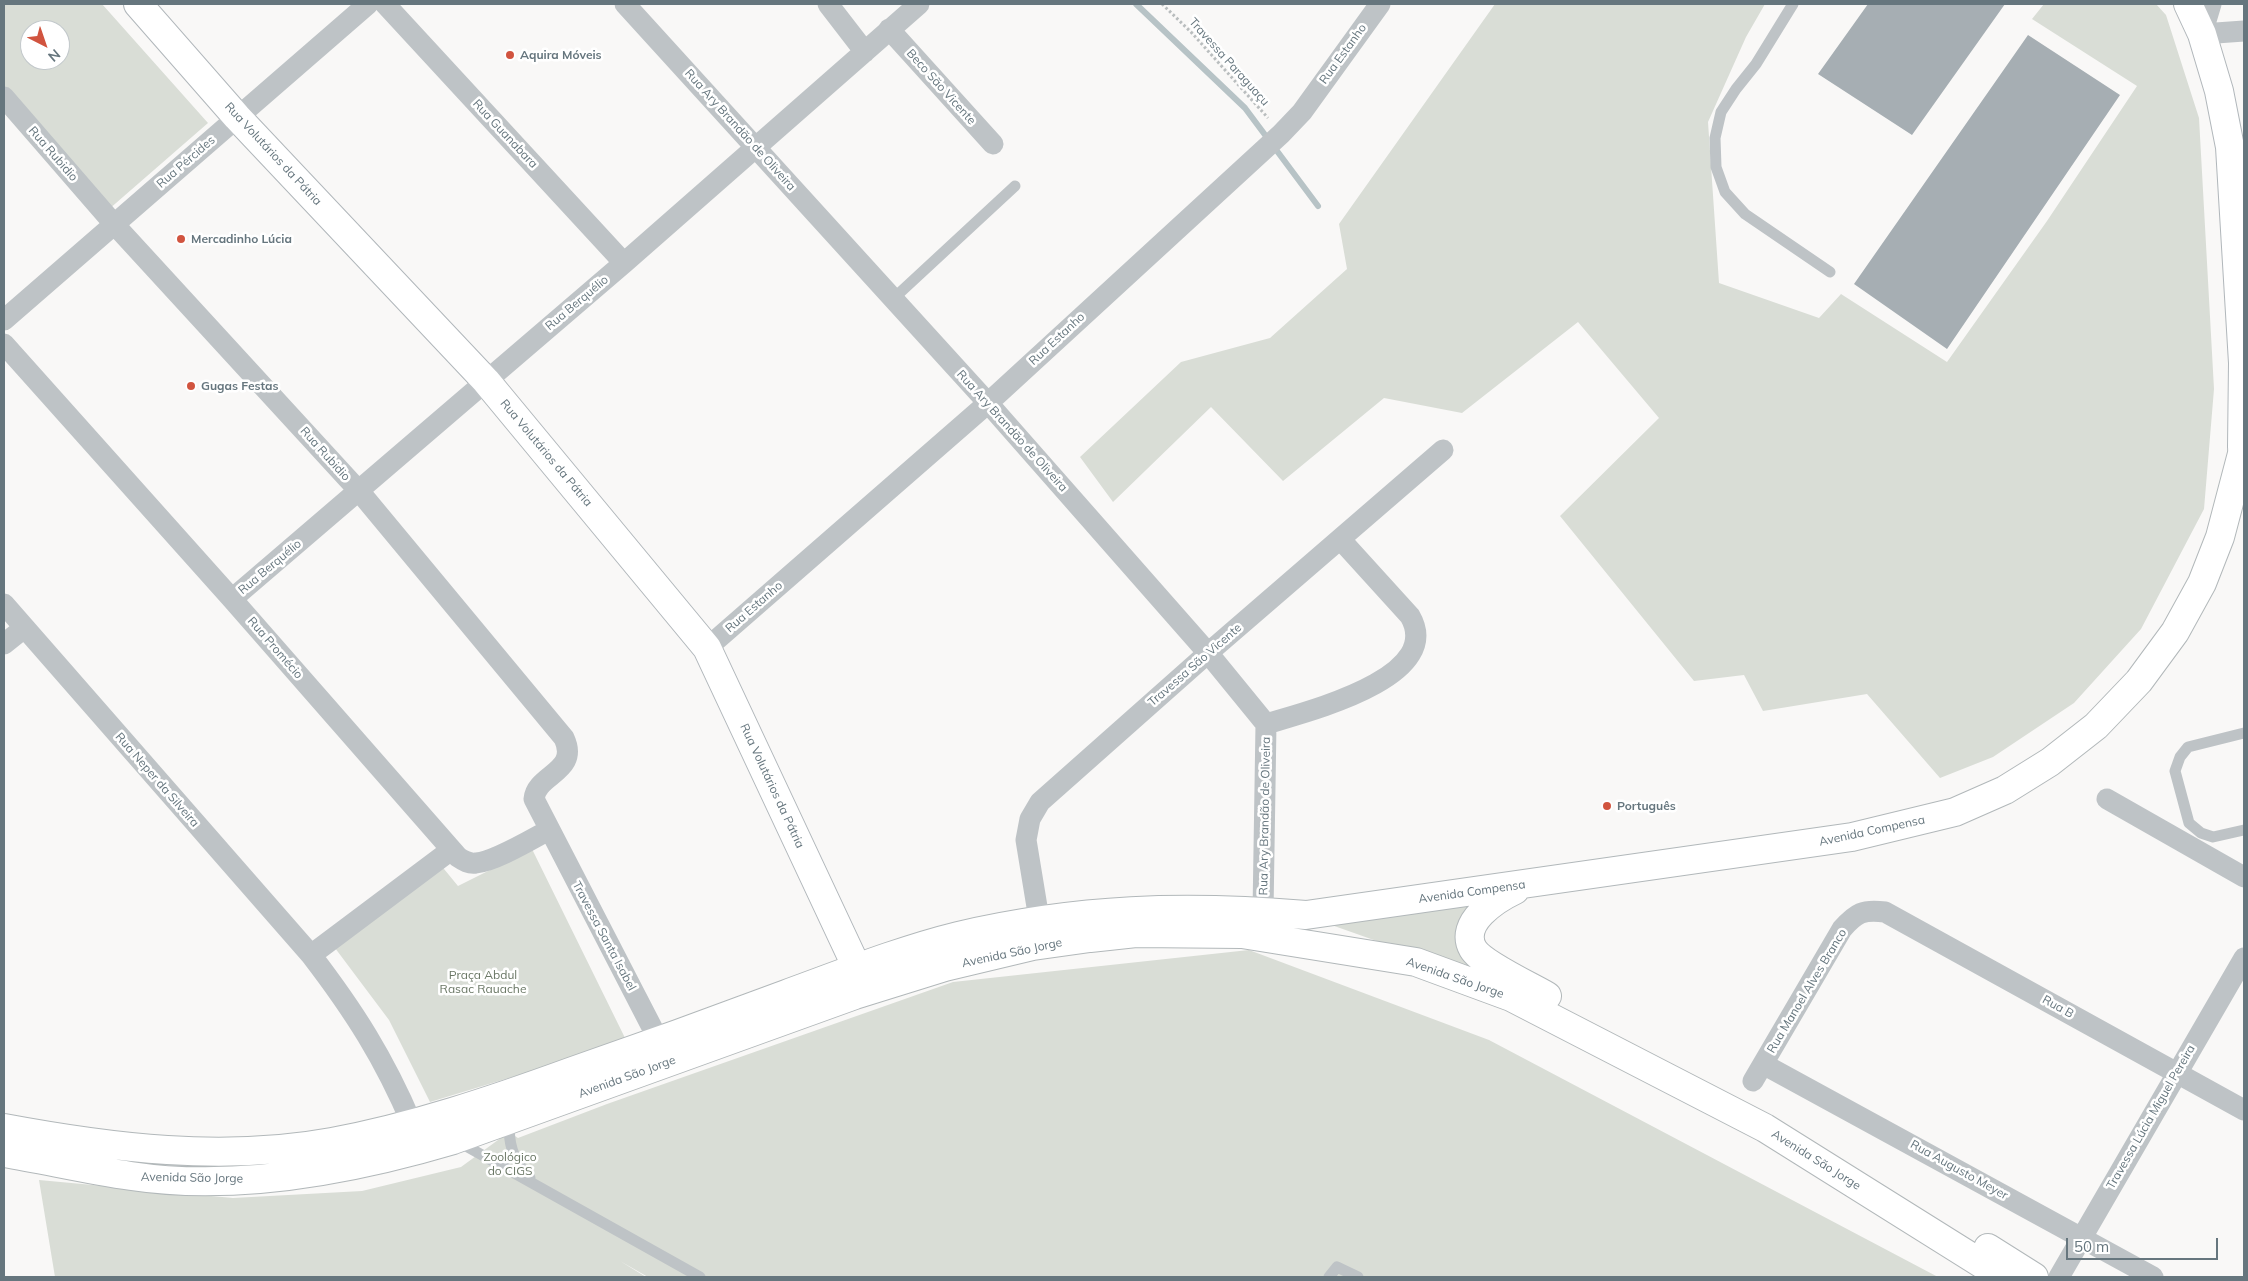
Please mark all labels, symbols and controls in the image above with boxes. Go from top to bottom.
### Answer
street label: Travessa Paraguaçu [1186,15,1272,109]
north arrow [20,20,70,70]
street label: Rua Estanho [1316,21,1370,87]
text: N [44,45,64,66]
street label: Beco São Vicente [903,46,979,128]
place label: Aquira Móveis [520,48,602,62]
marker: Aquira Móveis [504,49,516,61]
street label: Rua Ary Brandão de Oliveira [682,66,798,194]
street label: Rua Guanabara [470,97,540,171]
street label: Rua Volutários da Pátria [222,100,324,208]
street label: Rua Rubidio [25,124,81,184]
street label: Rua Pércides [154,133,218,191]
place label: Mercadinho Lúcia [191,232,292,246]
marker: Mercadinho Lúcia [175,233,187,245]
street label: Rua Berquélio [543,272,611,334]
street label: Rua Estanho [1026,310,1088,368]
street label: Rua Ary Brandão de Oliveira [954,367,1070,495]
place label: Gugas Festas [201,379,278,393]
marker: Gugas Festas [185,380,197,392]
street label: Rua Volutários da Pátria [497,396,595,510]
street label: Rua Rubidio [297,424,353,484]
street label: Rua Berquélio [236,536,304,598]
street label: Rua Estanho [723,578,785,636]
street label: Rua Promécio [244,614,306,682]
street label: Travessa São Vicente [1145,621,1245,709]
street label: Rua Volutários da Pátria [737,722,807,850]
street label: Rua Neper da Silveira [112,730,202,830]
street label: Rua Ary Brandão de Oliveira [1256,737,1274,895]
place label: Português [1617,799,1676,813]
marker: Português [1601,800,1613,812]
street label: Avenida Compensa [1818,813,1926,849]
street label: Avenida Compensa [1418,877,1526,907]
street label: Travessa Santa Isabel [569,879,639,993]
street label: Rua Manoel Alves Branco [1764,926,1850,1056]
street label: Avenida São Jorge [961,935,1063,971]
street label: Avenida São Jorge [1404,955,1506,1001]
park label: Praça Abdul Rasac Rauache [440,968,526,996]
street label: Rua B [2040,993,2076,1021]
street label: Travessa Lúcia Miguel Pereira [2104,1042,2198,1192]
street label: Avenida São Jorge [577,1053,677,1101]
street label: Avenida São Jorge [1769,1127,1863,1193]
street label: Rua Augusto Meyer [1908,1137,2010,1203]
park label: Zoológico do CIGS [483,1150,537,1178]
street label: Avenida São Jorge [141,1170,243,1186]
scale bar [2068,1228,2220,1260]
text: 50 m [2074,1237,2109,1256]

